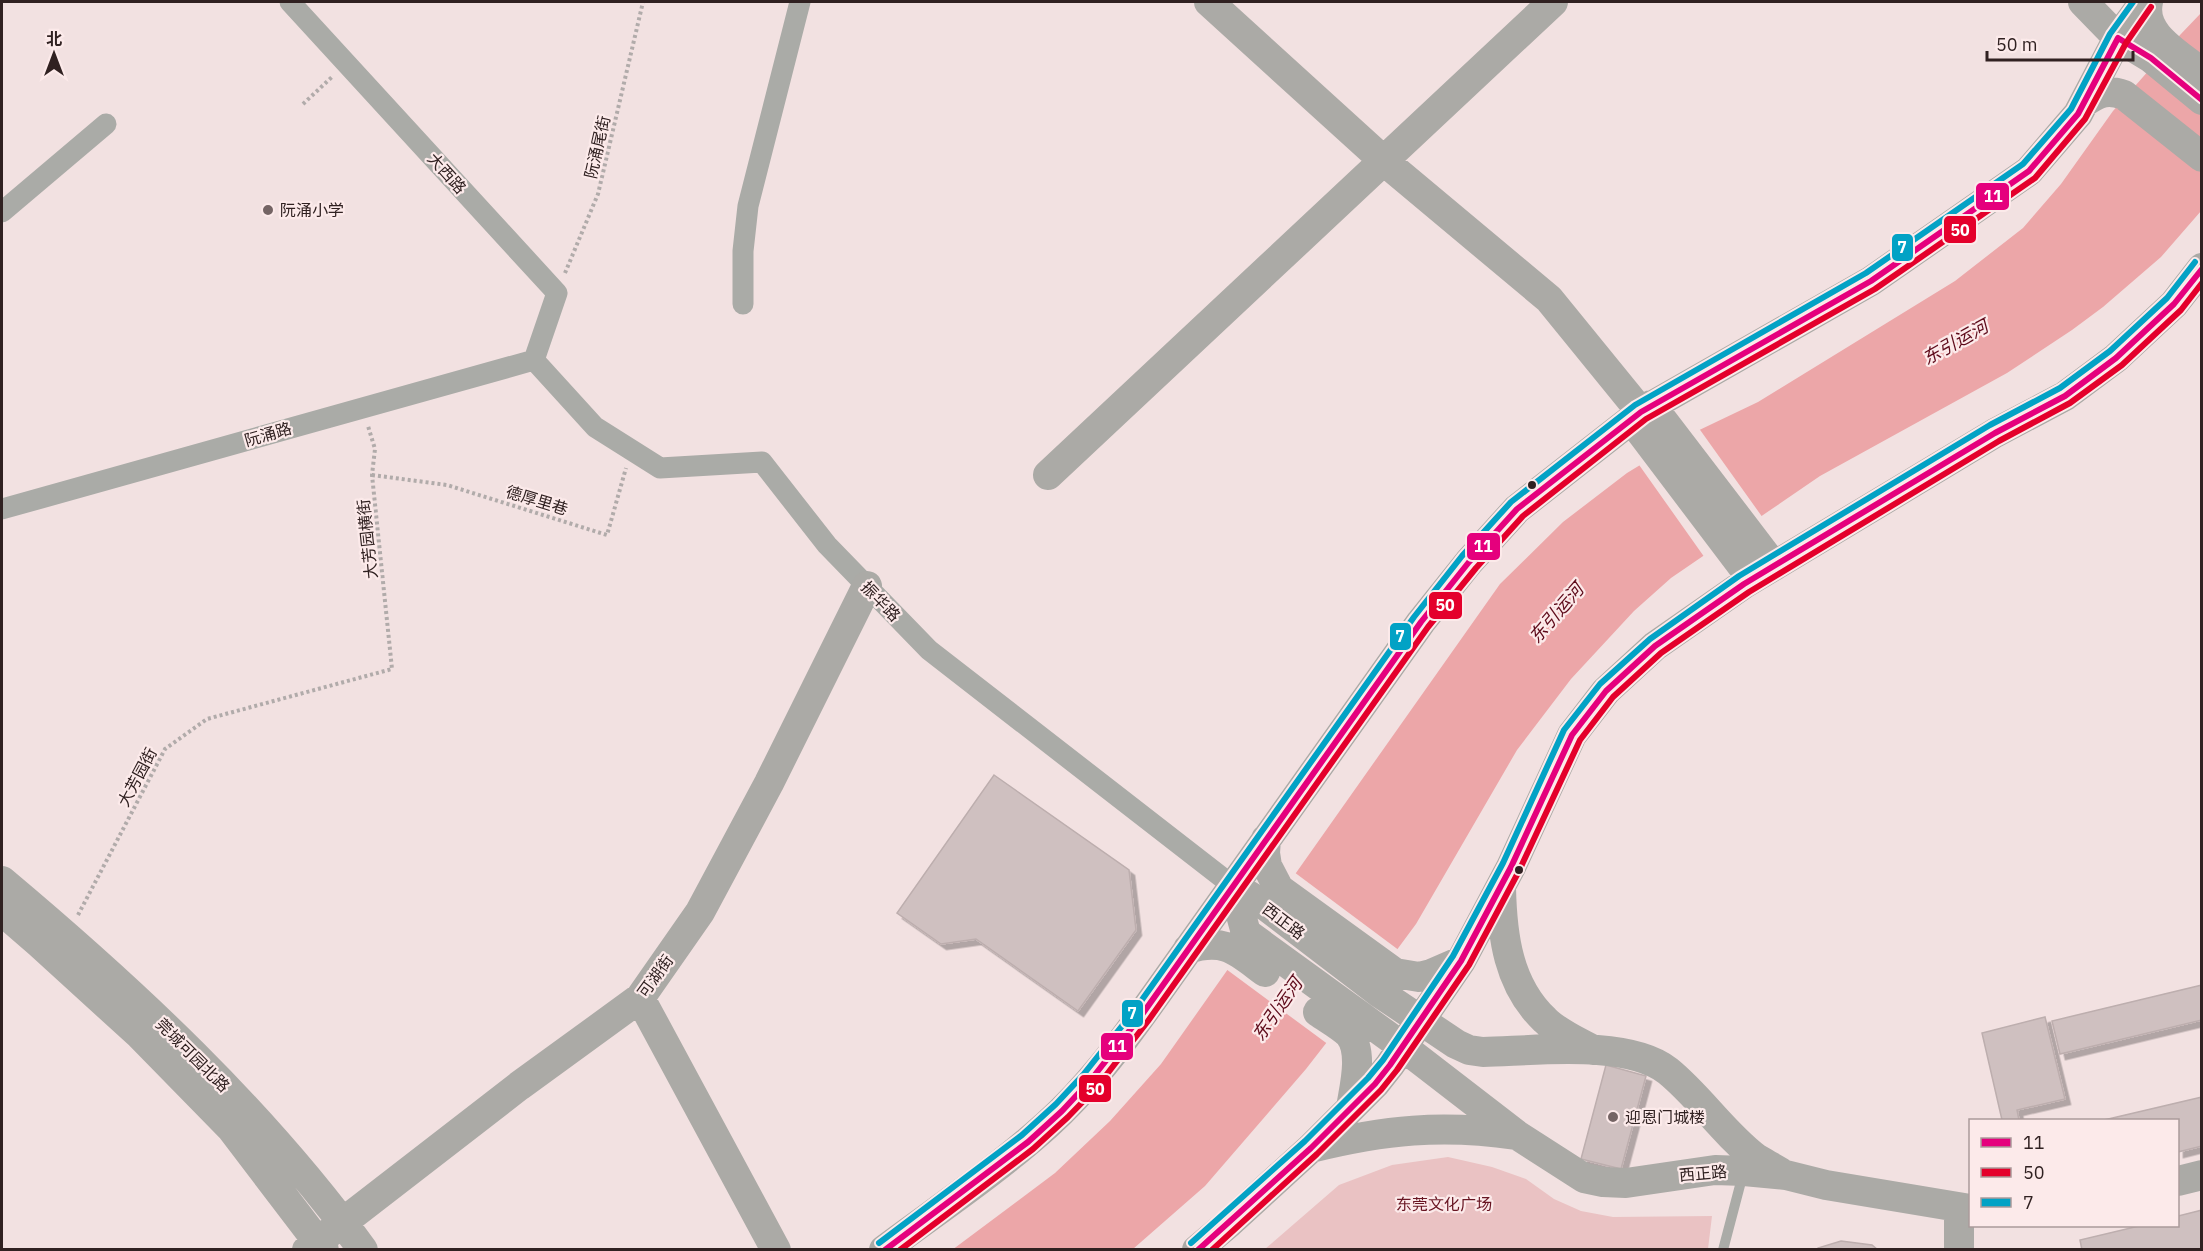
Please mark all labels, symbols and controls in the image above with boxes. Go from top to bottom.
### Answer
north arrow [24,24,84,84]
scale bar [1987,24,2132,62]
text: 北 [46,29,62,49]
text: 50 m [1996,33,2038,56]
street label: 阮涌尾街 [580,114,614,180]
street label: 大西路 [424,148,470,198]
line badge: 11 [1975,182,2010,211]
text: 11 [1983,186,2003,206]
place label: 阮涌小学 [280,200,344,220]
marker: 阮涌小学 [261,203,275,217]
line badge: 50 [1943,215,1977,244]
text: 50 [1950,220,1970,240]
line badge: 7 [1891,233,1914,262]
text: 7 [1897,237,1907,257]
water label: 东引运河 [1918,313,1995,370]
street label: 阮涌路 [242,418,294,450]
unlabelled marker [1526,479,1538,491]
street label: 德厚里巷 [503,481,571,519]
street label: 大芳园横街 [353,498,381,580]
line badge: 11 [1466,532,1501,561]
text: 11 [1473,536,1493,556]
water label: 东引运河 [1524,576,1590,648]
street label: 振华路 [857,577,905,625]
line badge: 50 [1428,591,1463,620]
text: 50 [1435,595,1455,615]
line badge: 7 [1389,622,1412,651]
text: 7 [1395,626,1405,646]
street label: 大芳园街 [113,744,161,810]
unlabelled marker [1513,864,1525,876]
street label: 西正路 [1259,899,1309,943]
street label: 可湖街 [633,951,677,1001]
water label: 东引运河 [1247,970,1309,1045]
line badge: 7 [1121,999,1144,1028]
text: 7 [1127,1003,1137,1023]
street label: 莞城可园北路 [152,1014,234,1096]
line badge: 11 [1100,1032,1134,1061]
text: 11 [1107,1036,1127,1056]
line badge: 50 [1078,1074,1112,1103]
text: 50 [1085,1079,1105,1099]
place label: 迎恩门城楼 [1625,1107,1705,1127]
marker: 迎恩门城楼 [1606,1110,1620,1124]
legend [1969,1119,2179,1227]
text: 11 [2023,1131,2045,1154]
street label: 西正路 [1678,1161,1728,1185]
text: 50 [2023,1161,2045,1184]
text: 7 [2023,1191,2034,1214]
park label: 东莞文化广场 [1396,1194,1492,1214]

